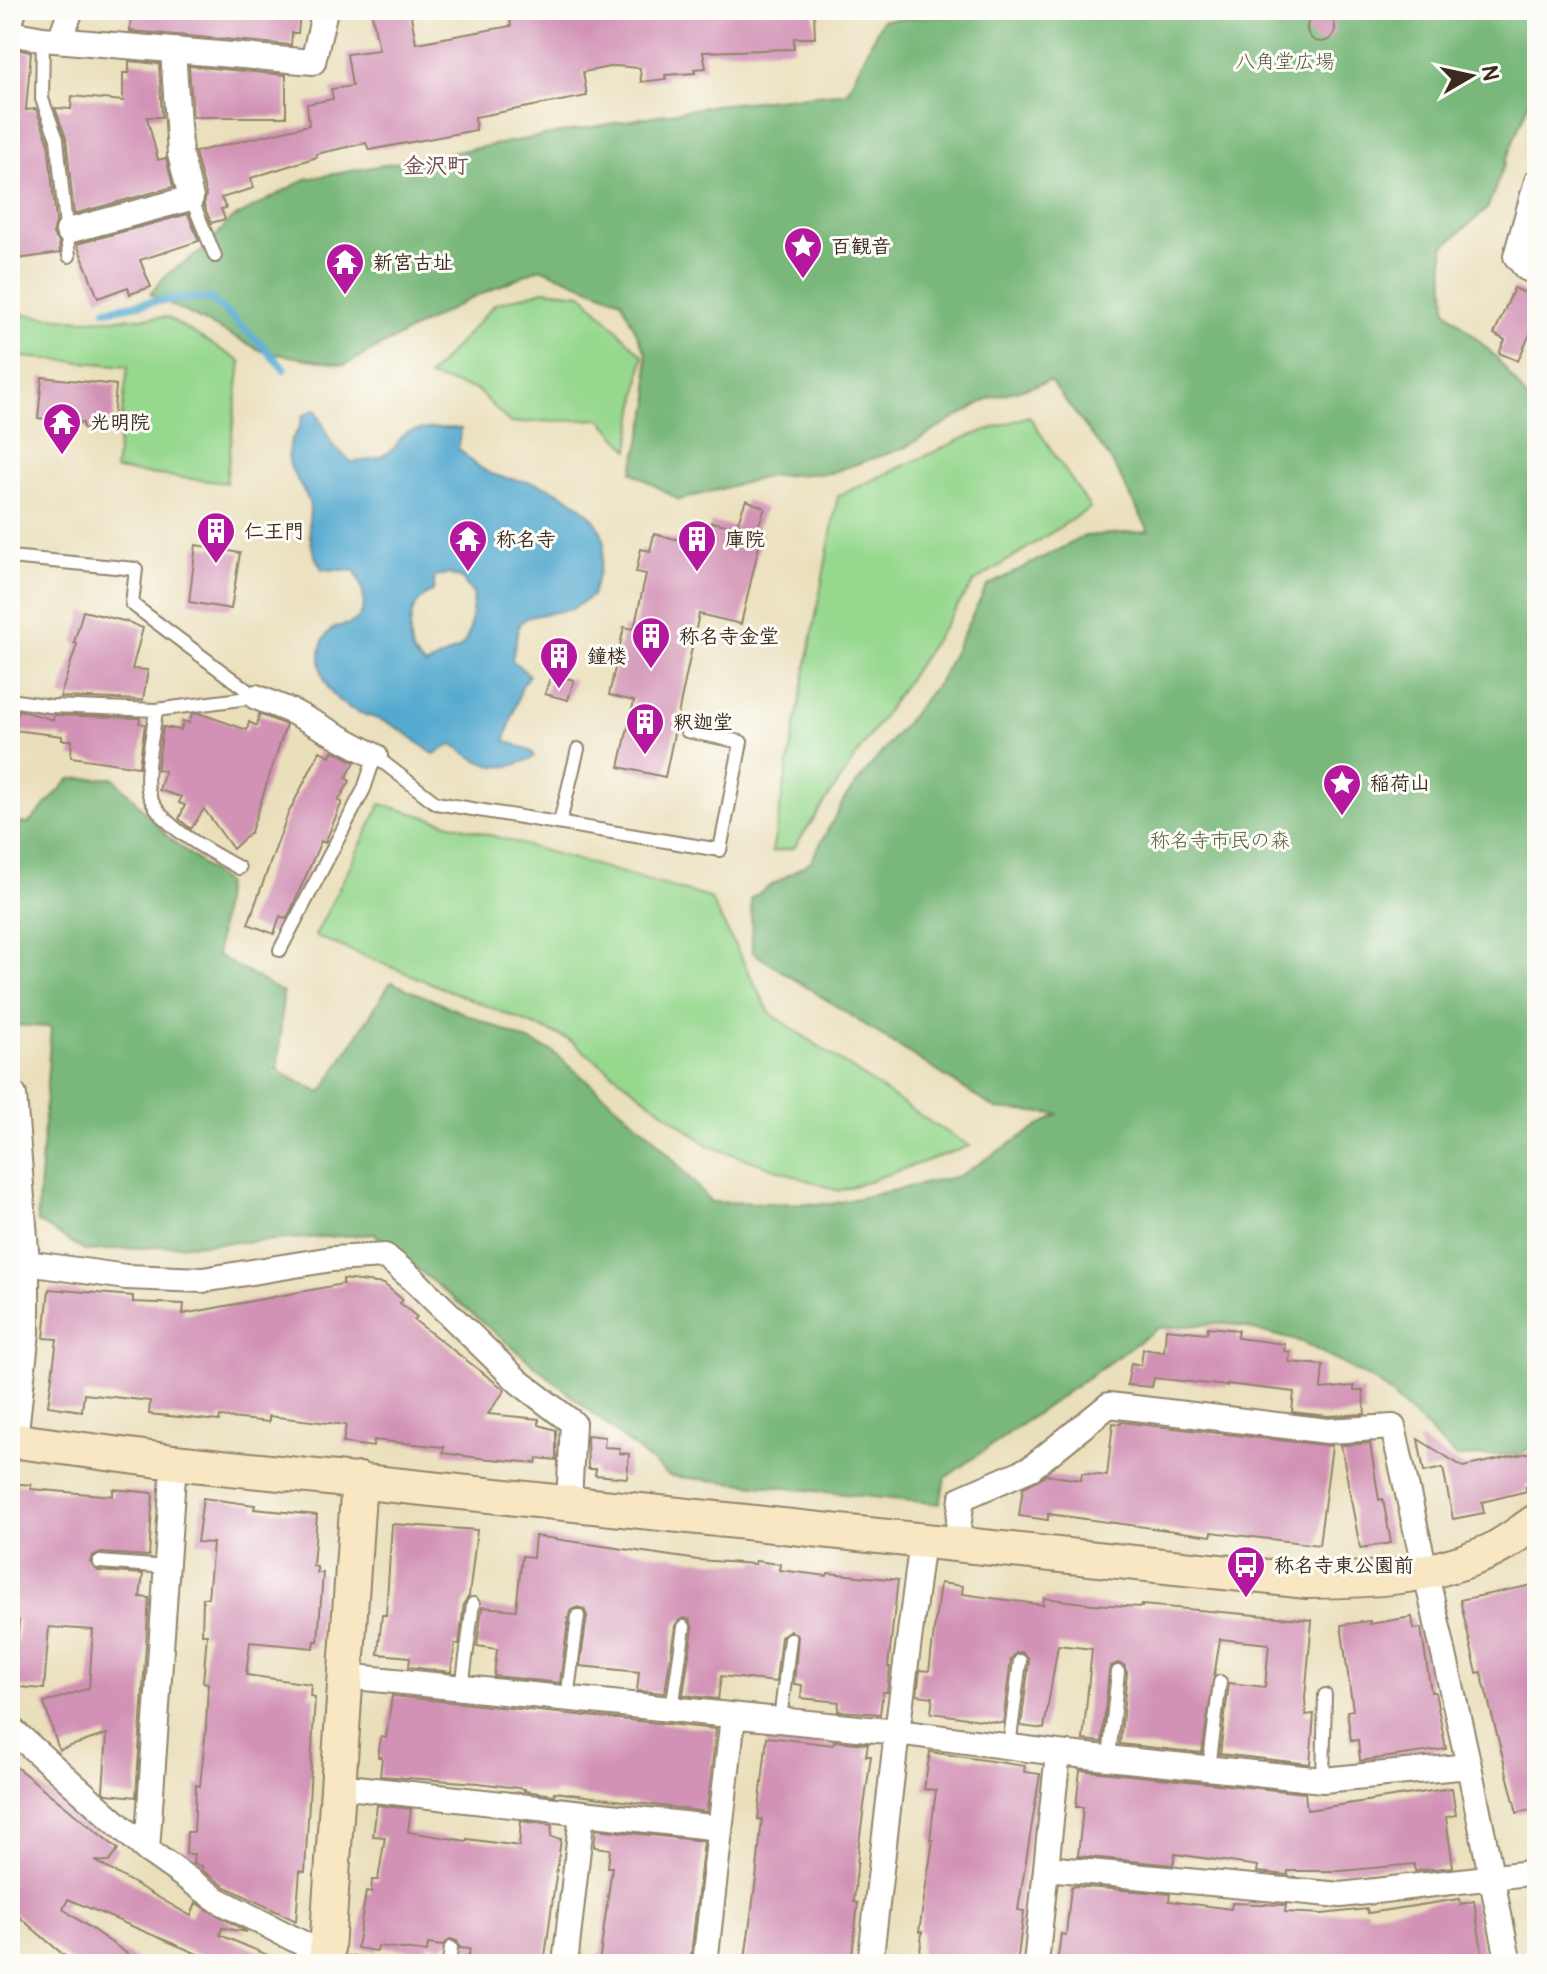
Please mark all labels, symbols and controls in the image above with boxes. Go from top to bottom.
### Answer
north arrow [1431,36,1511,116]
park label: 八角堂広場 [1235,49,1335,74]
text: N [1475,63,1505,83]
district label: 金沢町 [403,152,469,180]
place icon: 百観音 [782,225,824,280]
place label: 百観音 [831,234,891,259]
temple icon: 新宮古址 [324,241,366,296]
place label: 新宮古址 [373,250,453,275]
temple icon: 光明院 [41,401,83,456]
place label: 光明院 [90,410,150,435]
building icon: 仁王門 [195,510,237,565]
temple icon: 称名寺 [447,518,489,573]
building icon: 庫院 [676,518,718,573]
place label: 仁王門 [244,519,304,544]
place label: 称名寺 [496,527,556,552]
place label: 庫院 [725,527,765,552]
building icon: 称名寺金堂 [630,615,672,670]
place label: 称名寺金堂 [679,624,779,649]
building icon: 鐘楼 [538,635,580,690]
place label: 鐘楼 [587,644,627,669]
building icon: 釈迦堂 [624,701,666,756]
place label: 釈迦堂 [673,710,733,735]
place icon: 稲荷山 [1321,762,1363,817]
place label: 稲荷山 [1370,771,1430,796]
park label: 称名寺市民の森 [1150,828,1290,853]
bus stop icon: 称名寺東公園前 [1225,1544,1267,1599]
place label: 称名寺東公園前 [1274,1553,1414,1578]

